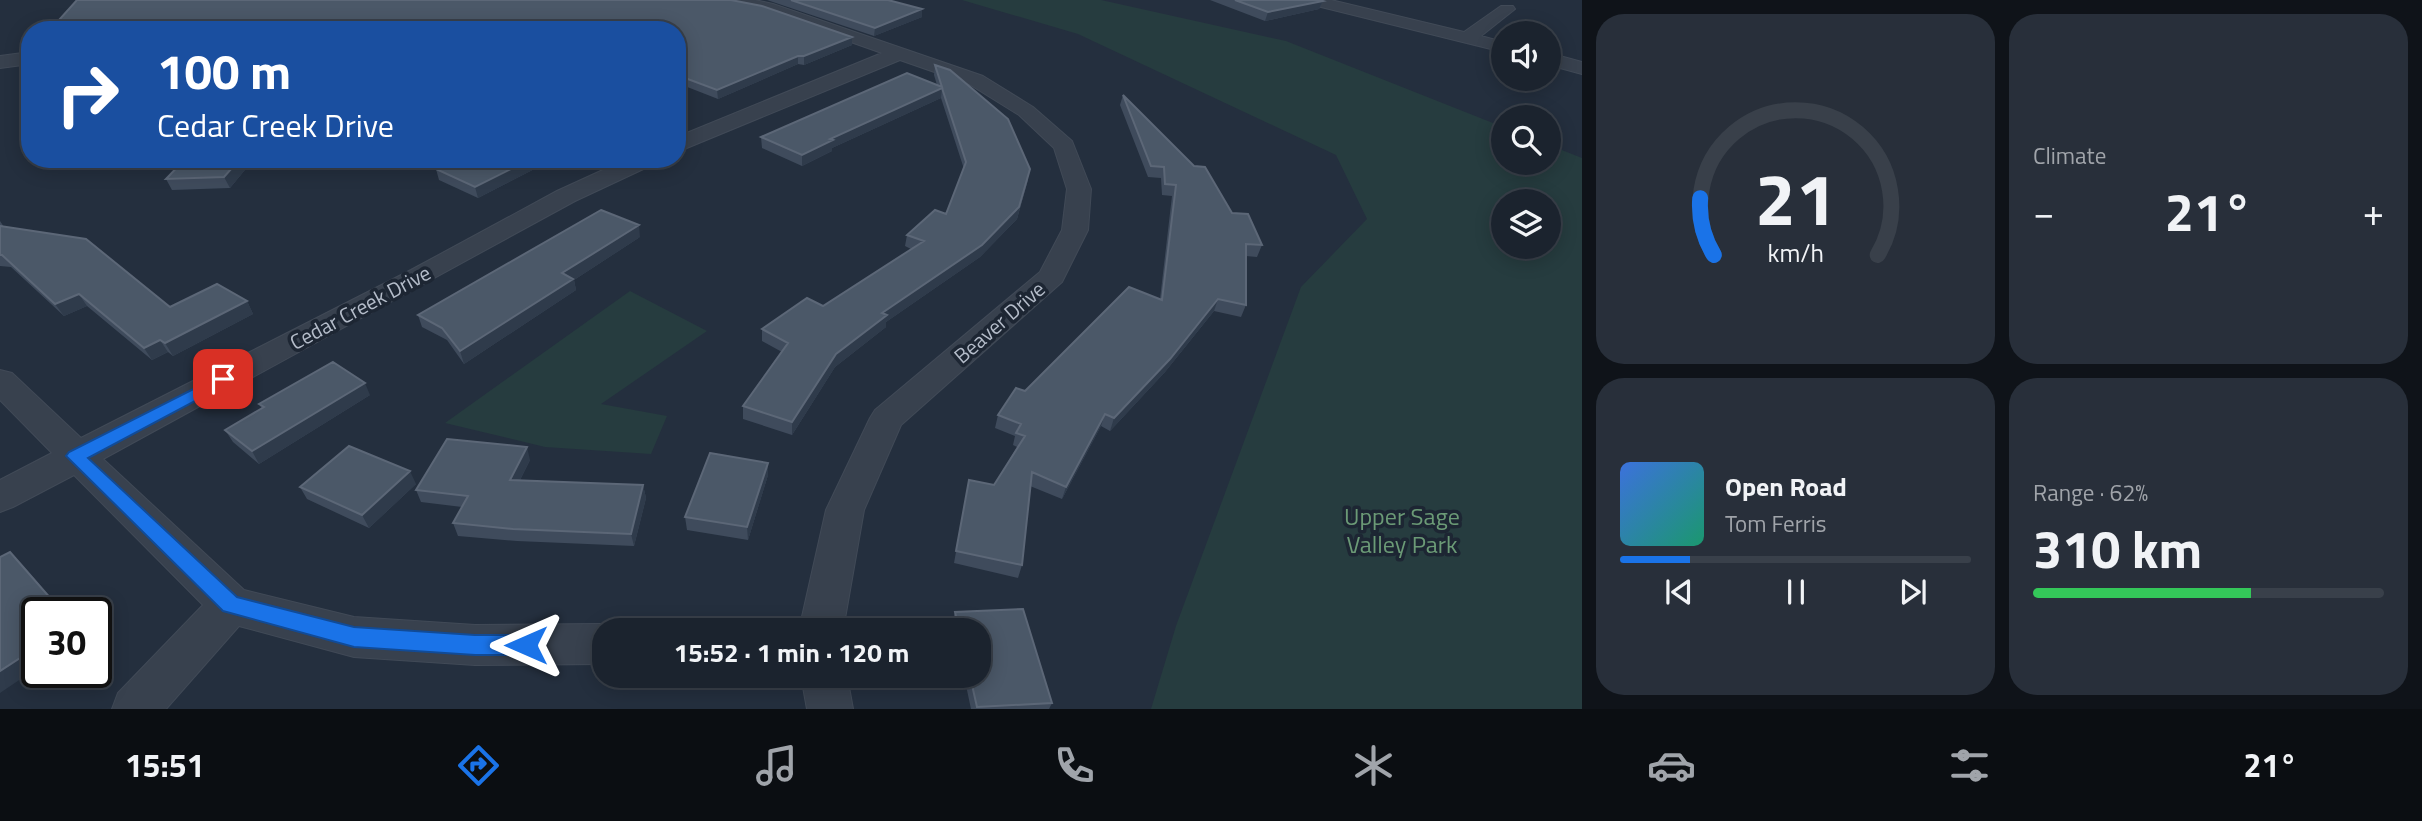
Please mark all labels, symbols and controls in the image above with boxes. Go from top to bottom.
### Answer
map controls [1491,21,1561,259]
button: sound [1491,21,1561,91]
text: 100 m [157,33,291,108]
icon: right [42,49,133,140]
text: Cedar Creek Drive [157,101,394,149]
button: search [1491,105,1561,175]
text: Climate [2033,138,2106,173]
text: 21 [1755,143,1836,253]
text: 21° [2165,172,2252,251]
text: − [2033,183,2054,241]
text: + [2363,183,2384,241]
button: layers [1491,189,1561,259]
text: km/h [1767,234,1824,272]
street label: Cedar Creek Drive [284,256,436,358]
street label: Beaver Drive [946,273,1052,371]
pin [193,349,253,409]
icon: arrive [204,360,242,398]
text: Open Road [1725,467,1847,506]
text: Range · 62% [2033,475,2148,510]
park label: Upper Sage Valley Park [1344,498,1460,562]
text: Tom Ferris [1725,506,1826,541]
text: 310 km [2033,509,2202,588]
icon: previous [1660,573,1698,611]
icon: pause [1777,573,1815,611]
icon: next [1894,573,1932,611]
speed limit sign: 30 [21,597,112,688]
position arrow [489,608,563,682]
text: 15:52 · 1 min · 120 m [674,633,909,672]
text: 15:51 [125,741,205,789]
icon: directions [454,741,503,790]
icon: music [752,741,801,790]
icon: phone [1050,741,1099,790]
icon: climate [1349,741,1398,790]
icon: car [1647,741,1696,790]
icon: filters [1945,741,1994,790]
text: 21° [2243,741,2297,789]

